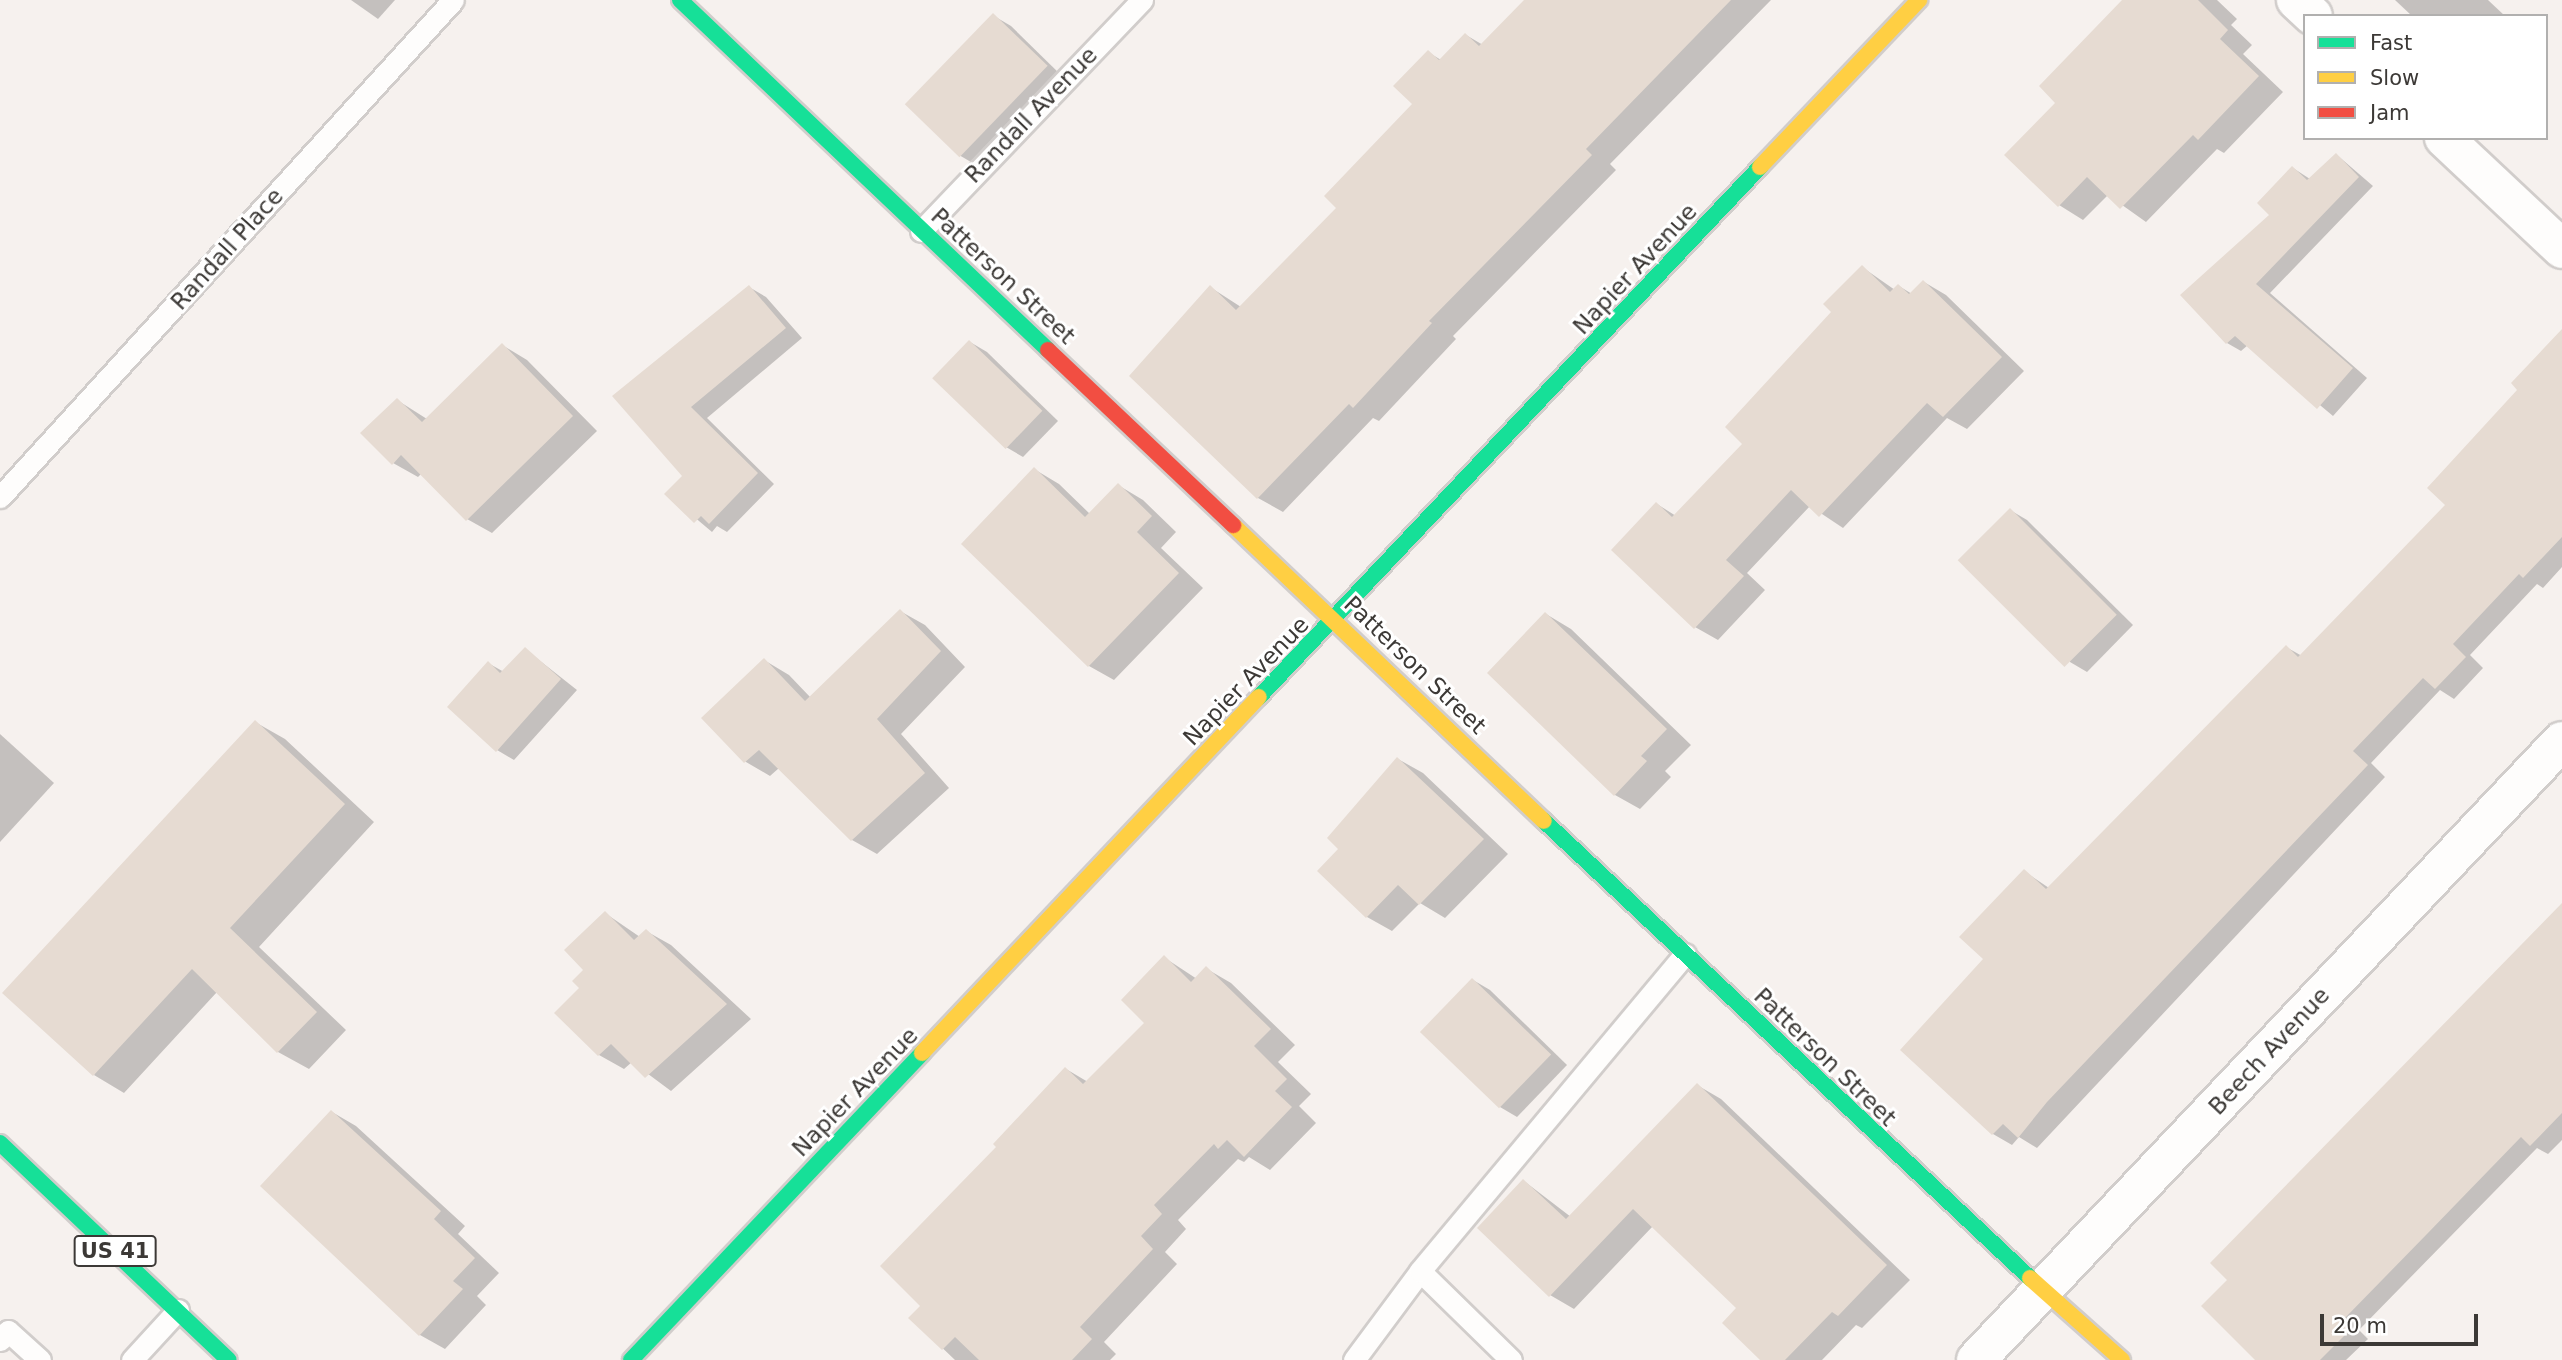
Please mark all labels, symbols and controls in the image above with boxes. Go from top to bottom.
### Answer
legend [2303,14,2548,140]
text: Fast [2370,31,2412,55]
street label: Randall Avenue [959,41,1103,189]
text: Slow [2370,66,2419,90]
text: Jam [2370,101,2410,125]
street label: Randall Place [165,183,289,315]
street label: Napier Avenue [1567,198,1703,340]
street label: Patterson Street [925,202,1081,350]
street label: Patterson Street [1338,590,1492,740]
street label: Napier Avenue [1177,611,1315,751]
street label: Patterson Street [1748,982,1902,1132]
street label: Beech Avenue [2203,982,2335,1120]
street label: Napier Avenue [786,1022,924,1162]
road number: US 41 [73,1234,157,1268]
scale bar [2324,1300,2482,1344]
text: 20 m [2333,1314,2387,1338]

